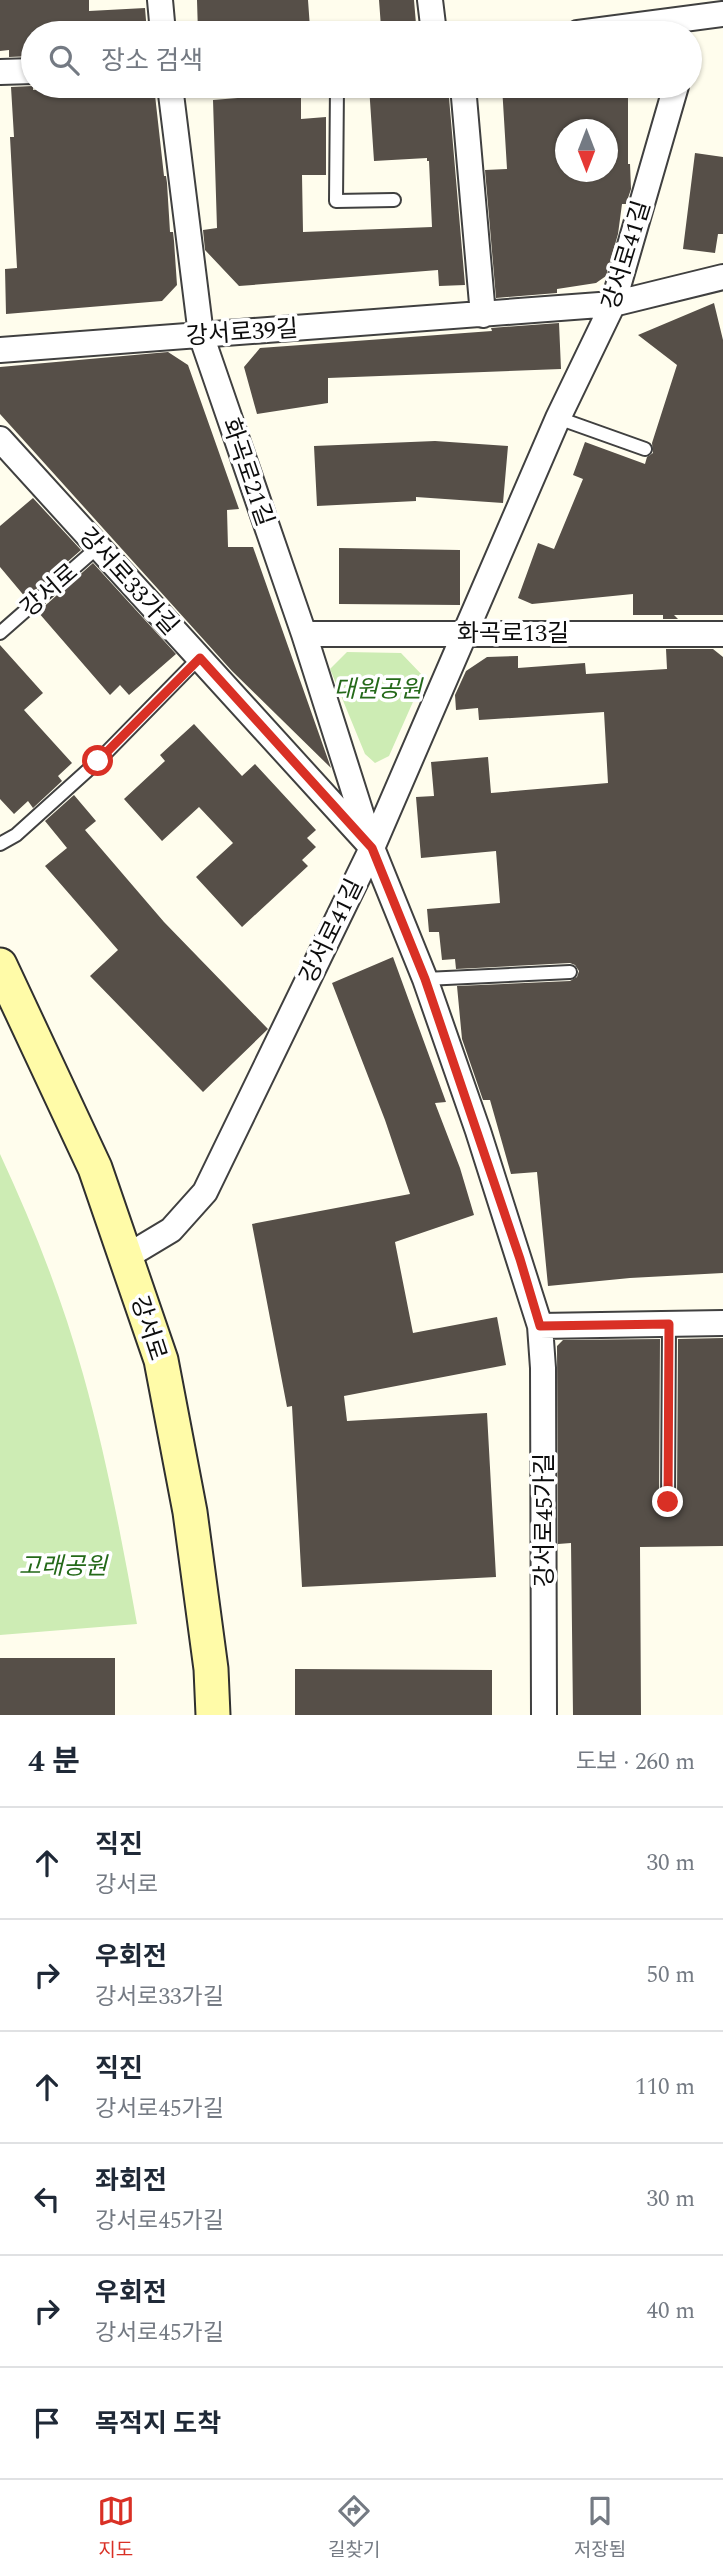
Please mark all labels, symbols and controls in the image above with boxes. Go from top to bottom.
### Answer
search box [21,21,702,98]
icon: search [45,41,83,79]
text: 장소 검색 [101,41,203,81]
north arrow [555,119,618,182]
street label: 강서로41길 [593,196,661,314]
street label: 강서로39길 [185,311,299,355]
street label: 화곡로21길 [212,413,282,531]
street label: 강서로33가길 [70,520,187,644]
street label: 강서로 [13,555,86,626]
street label: 화곡로13길 [457,616,569,652]
park label: 대원공원 [334,672,424,708]
route start [82,745,113,776]
street label: 강서로41길 [291,873,373,990]
street label: 강서로 [121,1291,175,1365]
street label: 강서로45가길 [527,1453,563,1587]
route end [652,1486,683,1517]
park label: 고래공원 [19,1549,109,1585]
text: 4 분 [28,1739,80,1785]
text: 도보 · 260 m [575,1745,695,1780]
text: 직진 [95,1825,143,1865]
icon: ahead [28,1844,66,1882]
text: 30 m [646,1846,695,1881]
text: 강서로 [95,1868,158,1903]
text: 우회전 [95,1937,167,1977]
icon: right [28,1956,66,1994]
text: 50 m [646,1958,695,1993]
text: 강서로33가길 [95,1980,224,2015]
text: 직진 [95,2049,143,2089]
icon: ahead [28,2068,66,2106]
text: 110 m [635,2070,695,2105]
text: 강서로45가길 [95,2092,224,2127]
text: 좌회전 [95,2161,167,2201]
icon: left [28,2180,66,2218]
text: 30 m [646,2182,695,2217]
text: 강서로45가길 [95,2204,224,2239]
text: 우회전 [95,2273,167,2313]
icon: right [28,2292,66,2330]
text: 40 m [646,2294,695,2329]
text: 강서로45가길 [95,2316,224,2351]
icon: arrive [28,2404,66,2442]
text: 목적지 도착 [95,2404,221,2444]
tab: 지도 [97,2492,135,2565]
tab: 길찾기 [328,2492,380,2565]
tab: 저장됨 [574,2492,626,2565]

